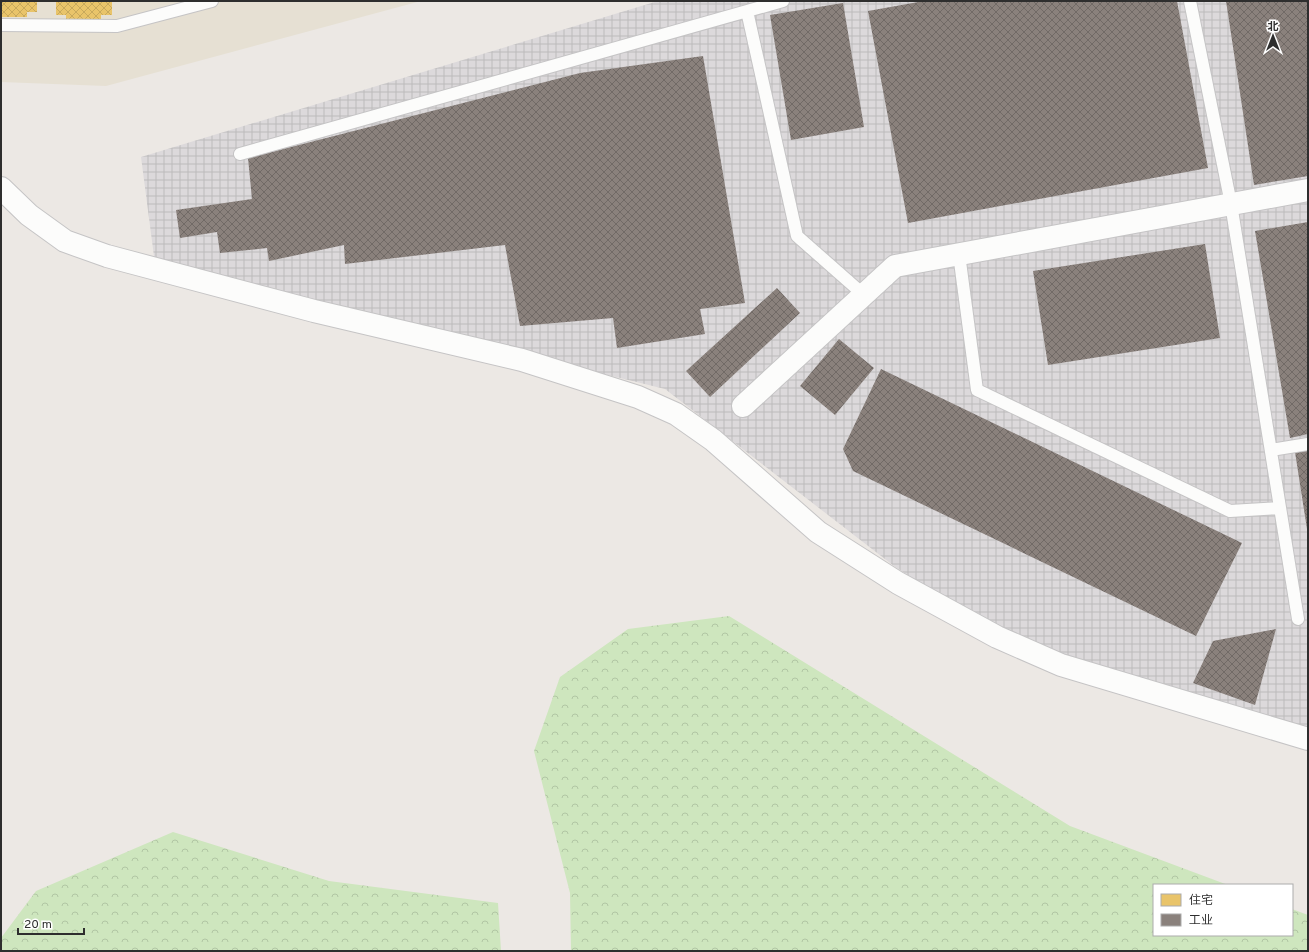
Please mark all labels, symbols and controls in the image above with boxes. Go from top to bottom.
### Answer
north arrow [1253,16,1293,56]
text: 北 [1268,20,1279,34]
legend [1153,884,1293,936]
text: 住宅 [1189,893,1213,909]
scale bar [18,910,84,936]
text: 工业 [1189,913,1213,929]
text: 20 m [24,917,52,933]

